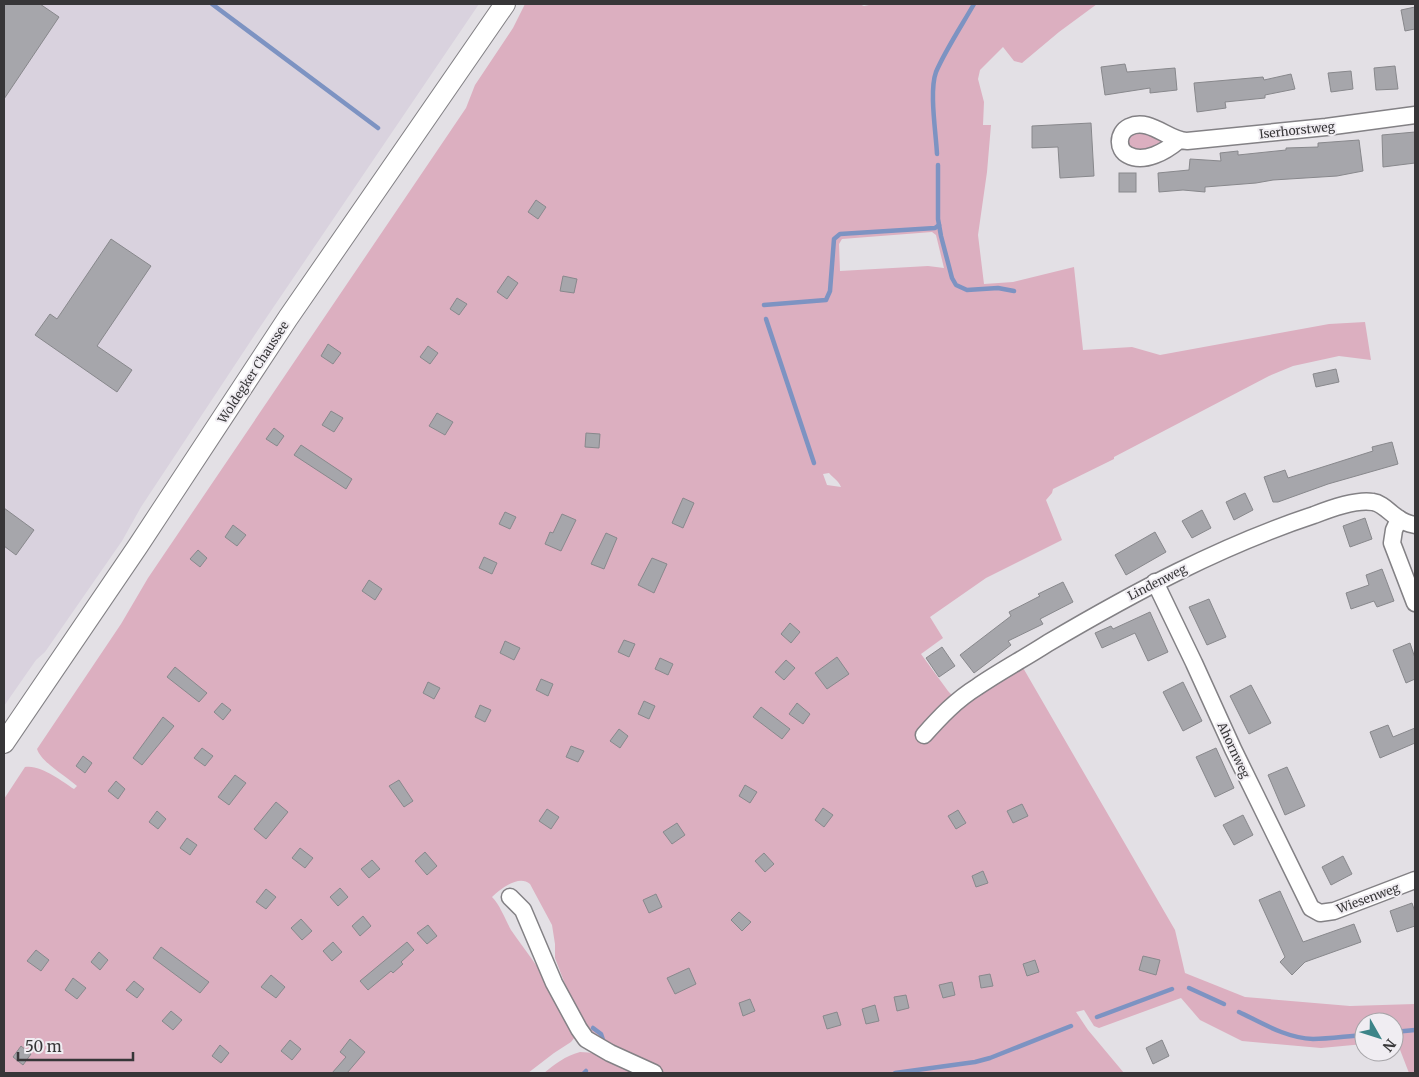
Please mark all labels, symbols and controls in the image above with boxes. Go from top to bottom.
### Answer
street label: Iserhorstweg [1258,118,1336,141]
street label: Woldegker Chaussee [214,318,292,427]
street label: Lindenweg [1125,560,1190,603]
street label: Ahornweg [1214,719,1254,781]
street label: Wiesenweg [1334,879,1402,917]
north arrow [1354,1012,1404,1062]
scale bar [18,1030,132,1062]
text: N [1379,1035,1400,1055]
text: 50 m [25,1037,62,1056]

